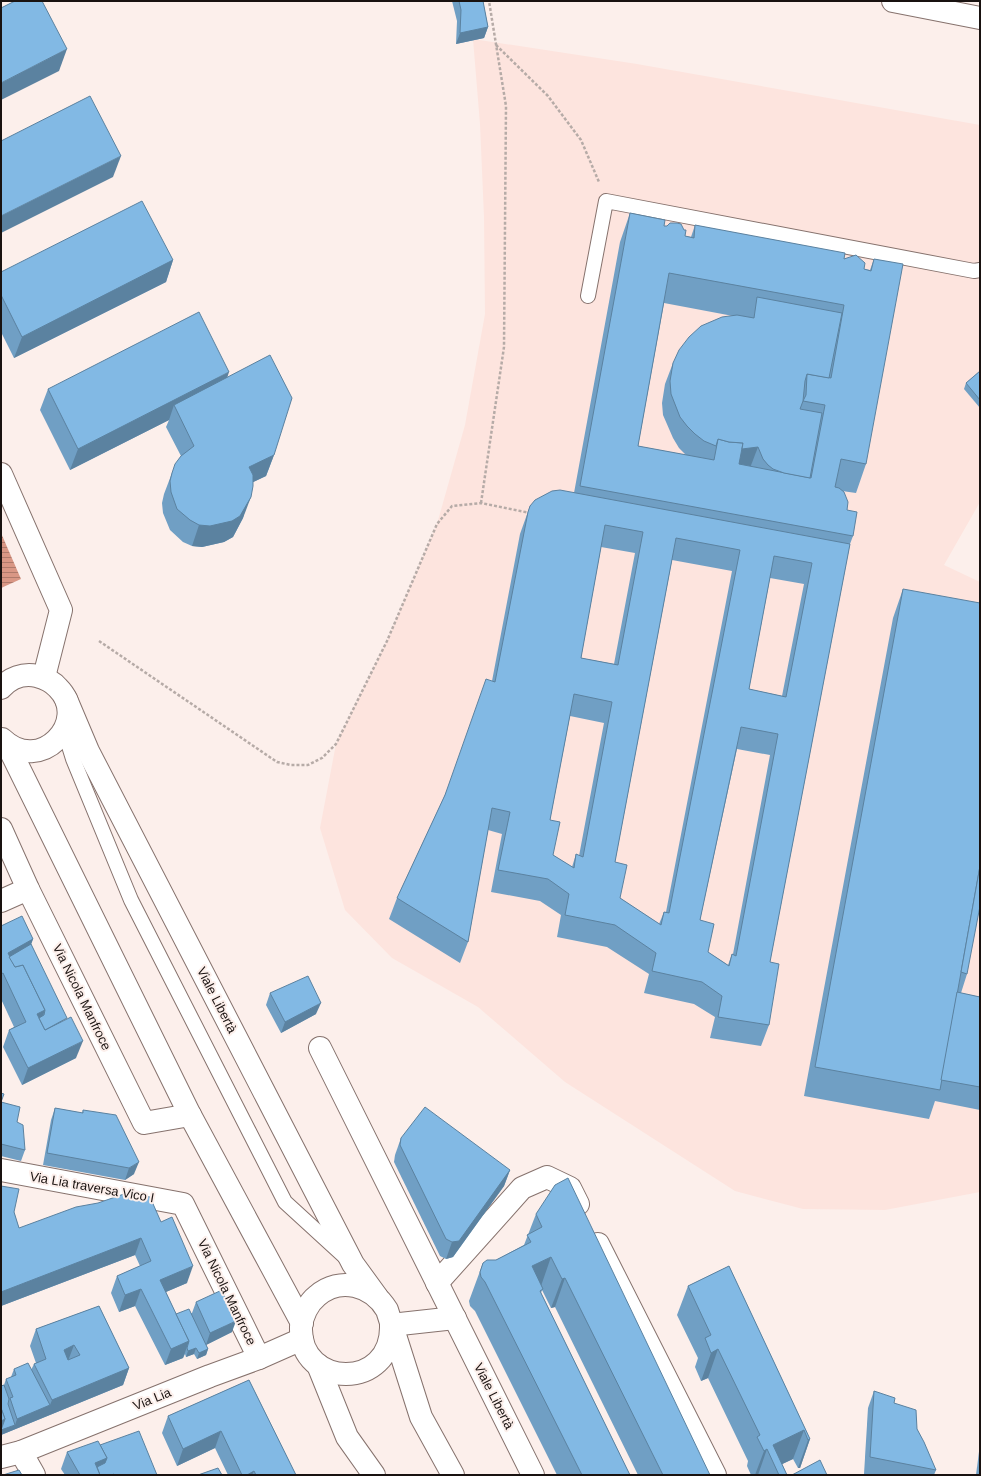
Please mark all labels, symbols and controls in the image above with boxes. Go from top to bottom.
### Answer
street label: Via Nicola Manfroce [50,942,114,1052]
street label: Viale Libertà [194,964,240,1036]
street label: Via Lia traversa Vico I [29,1169,155,1205]
street label: Via Nicola Manfroce [195,1237,259,1347]
street label: Viale Libertà [471,1360,517,1432]
street label: Via Lia [131,1384,174,1413]

